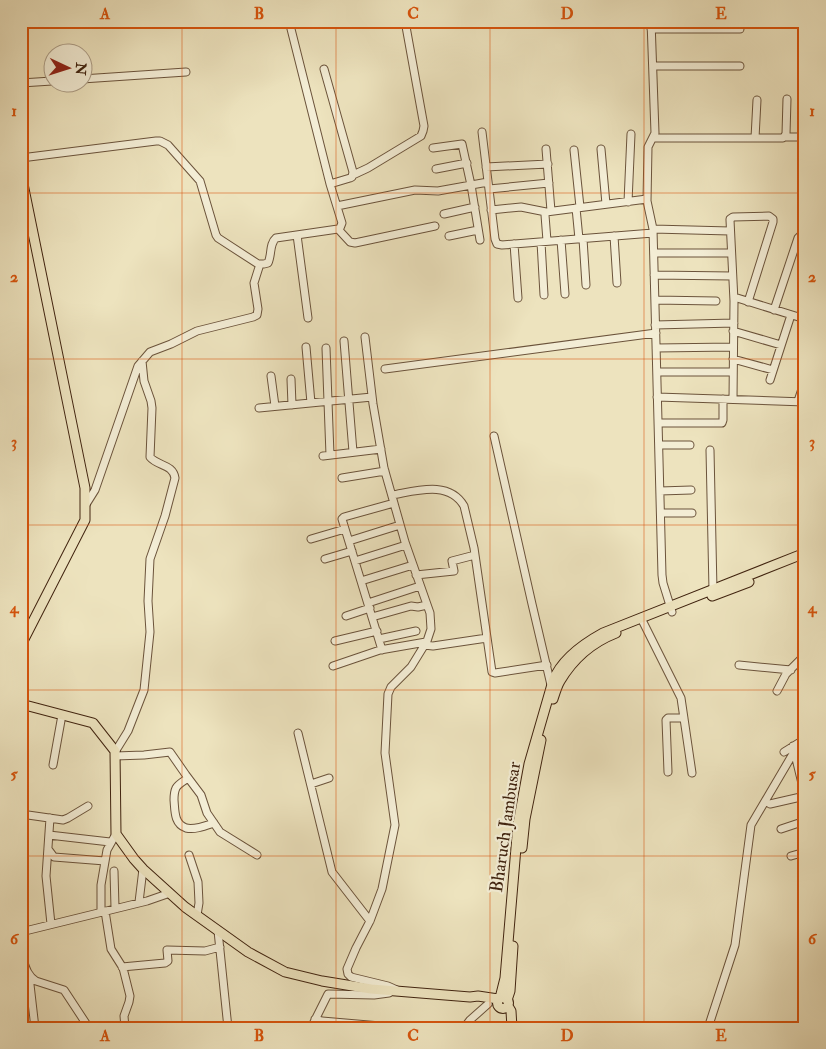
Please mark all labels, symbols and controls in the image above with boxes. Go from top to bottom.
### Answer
text: A [99,4,111,24]
text: B [254,4,264,24]
text: C [407,4,419,24]
text: D [560,4,574,24]
text: E [715,4,727,24]
north arrow [42,42,92,92]
text: N [72,61,89,76]
text: 1 [11,101,17,121]
text: 1 [809,101,815,121]
text: 2 [10,267,18,287]
text: 2 [808,267,816,287]
text: 3 [11,432,17,452]
text: 3 [809,432,815,452]
text: 4 [9,598,20,618]
text: 4 [807,598,818,618]
street label: Bharuch Jambusar [485,760,526,894]
text: 5 [10,764,18,784]
text: 5 [808,764,816,784]
text: 6 [10,929,20,949]
text: 6 [808,929,818,949]
text: A [99,1026,111,1046]
text: B [254,1026,264,1046]
text: C [407,1026,419,1046]
text: D [560,1026,574,1046]
text: E [715,1026,727,1046]

